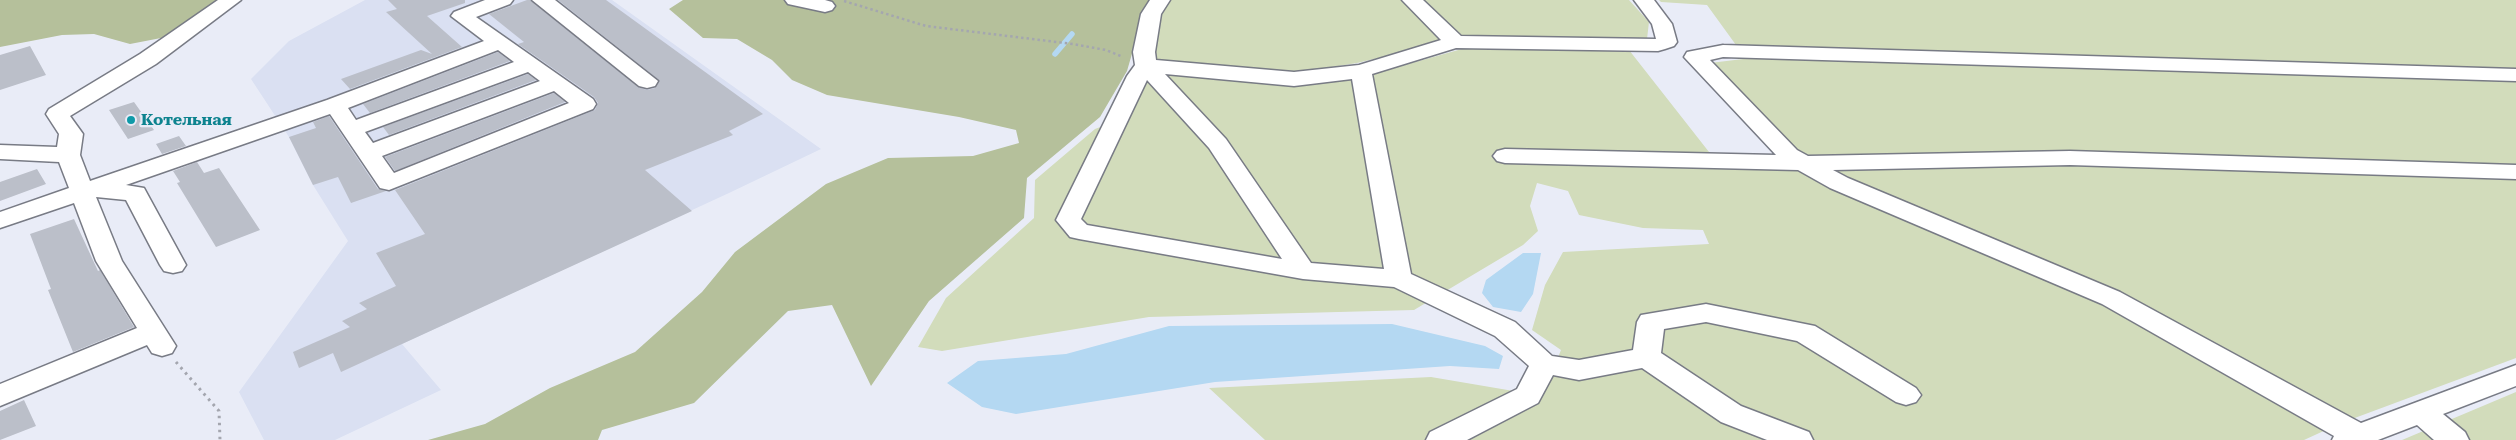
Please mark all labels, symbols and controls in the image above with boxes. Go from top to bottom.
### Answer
place label: Котельная [141,110,232,130]
marker: Котельная [125,114,137,126]

